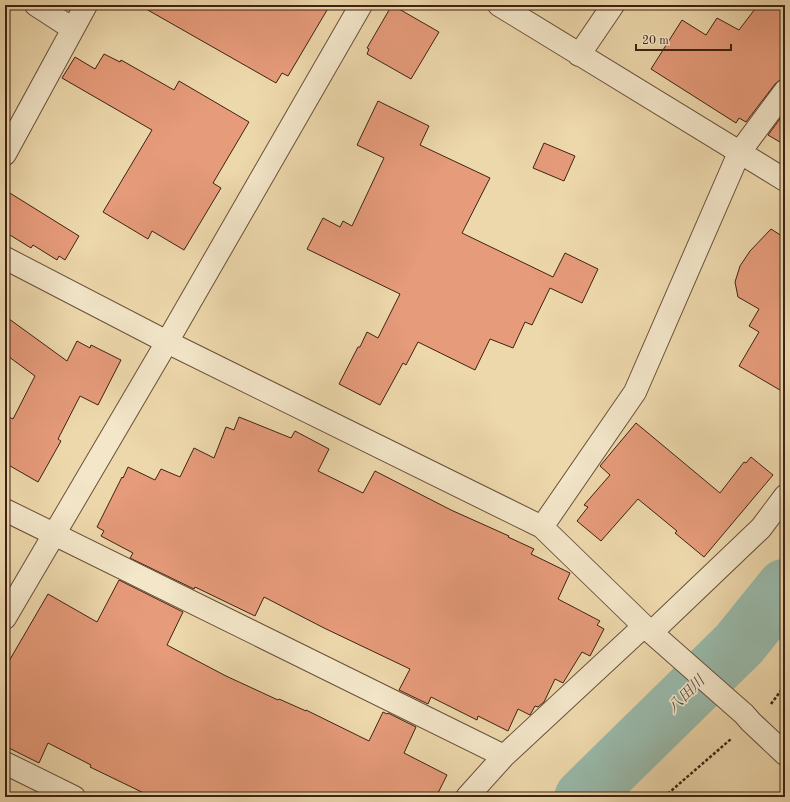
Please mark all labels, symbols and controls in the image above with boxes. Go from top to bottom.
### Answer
scale bar [636,26,731,52]
text: 20 m [642,35,669,47]
water label: 八田川 [664,671,710,716]

